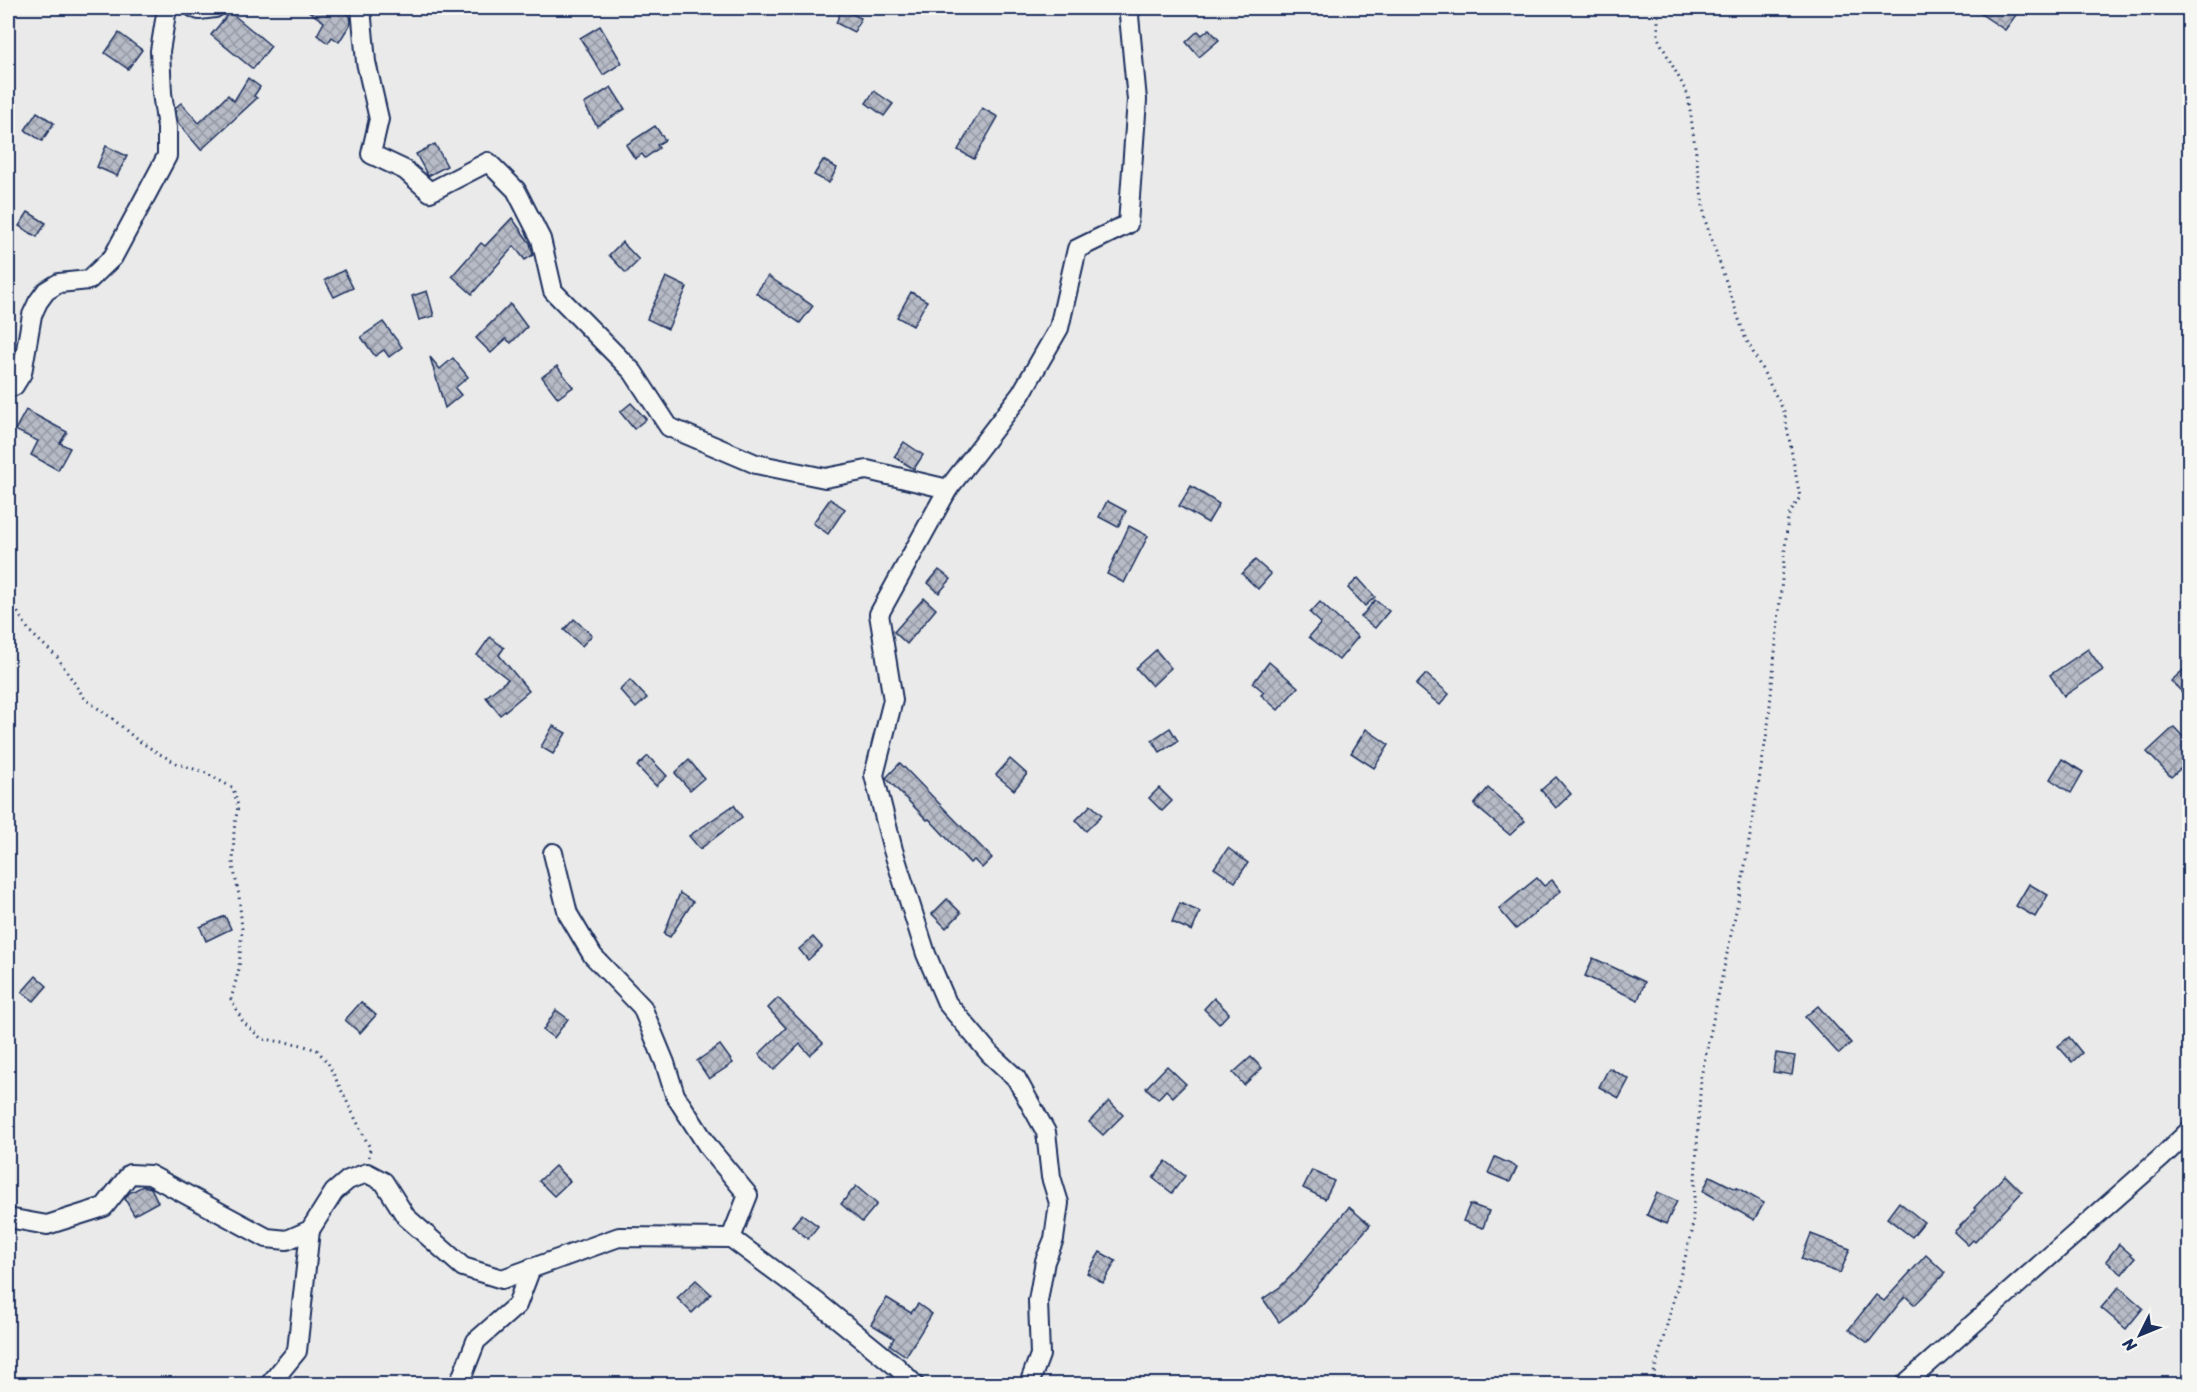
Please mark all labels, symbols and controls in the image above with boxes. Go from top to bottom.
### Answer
north arrow [2110,1305,2170,1365]
text: N [2114,1330,2144,1360]

